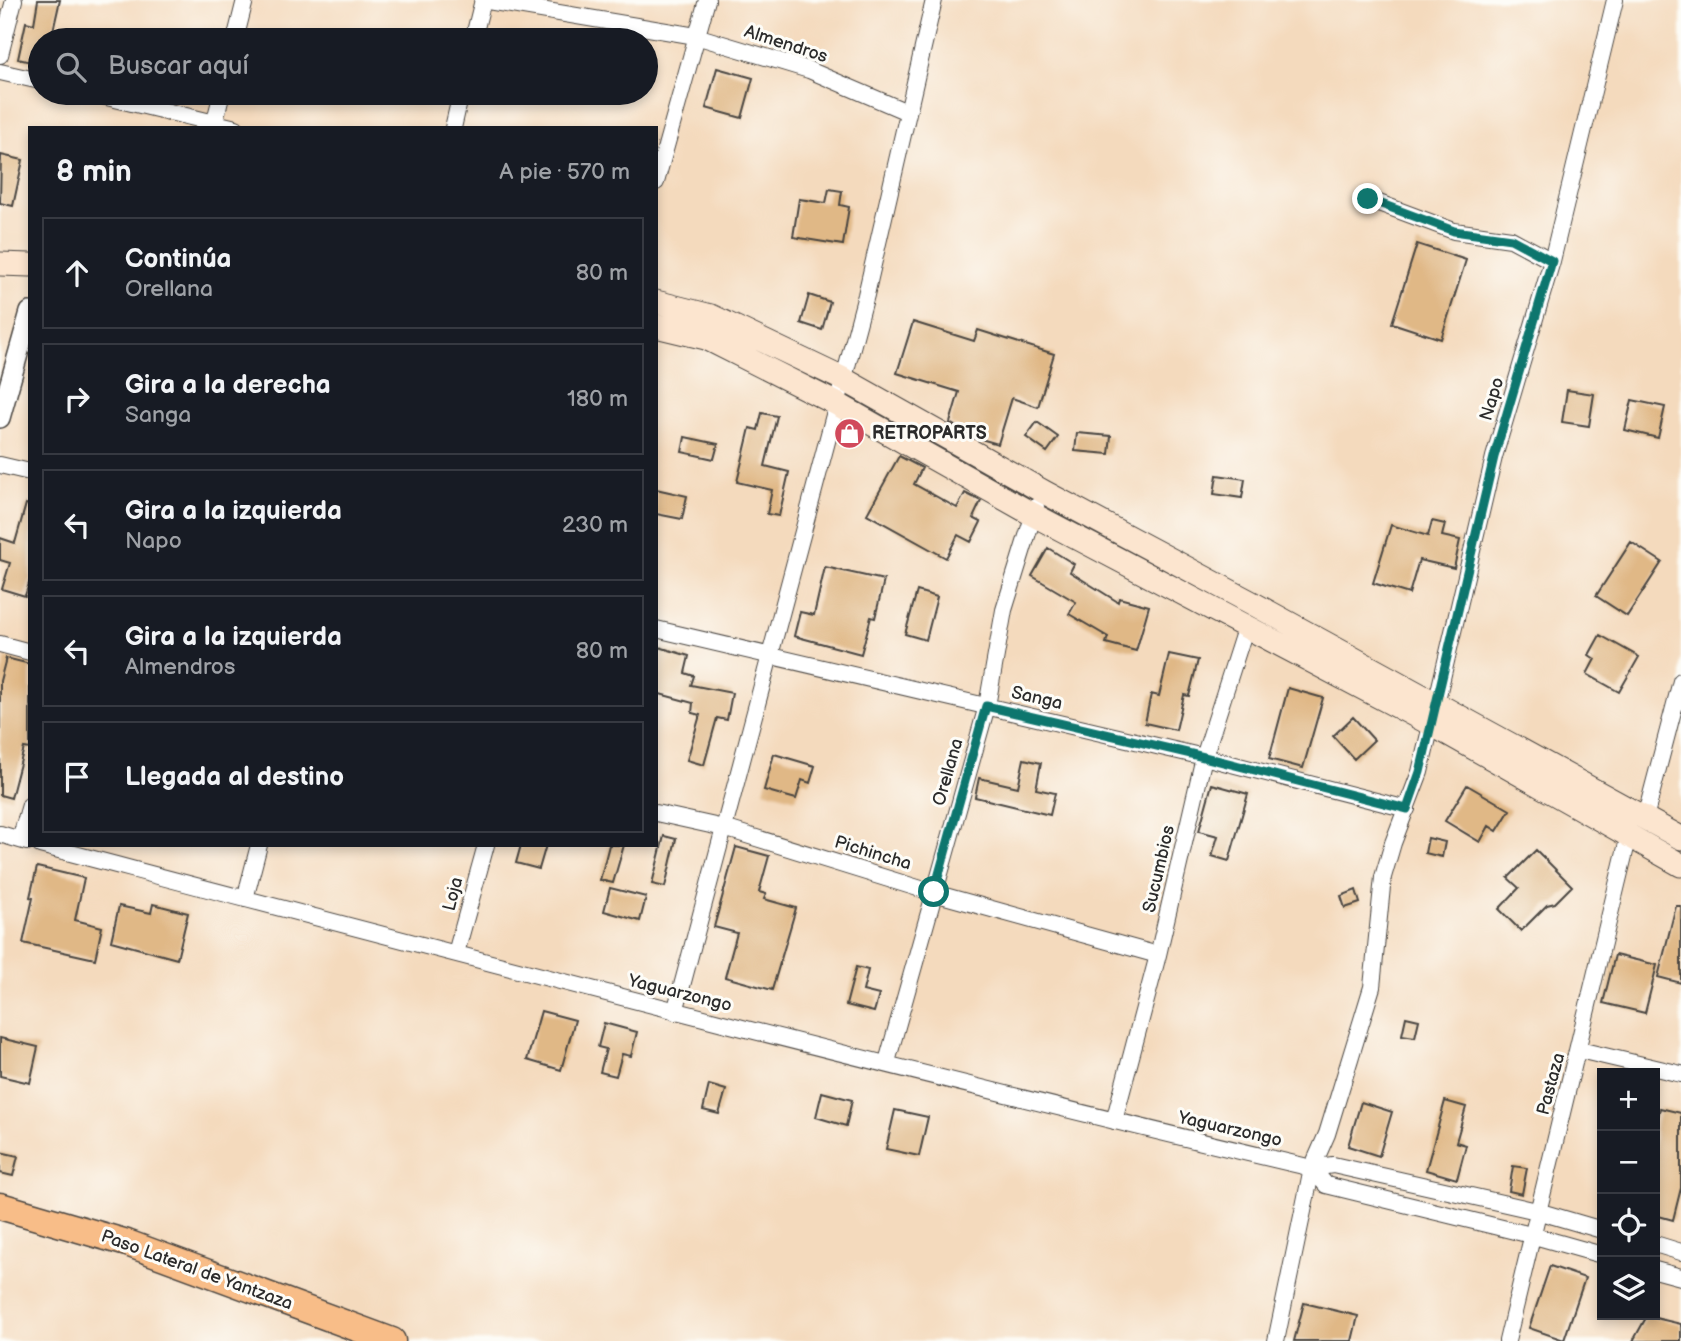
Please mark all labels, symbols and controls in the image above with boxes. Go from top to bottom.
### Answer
street label: Almendros [742,21,830,67]
search box [28,28,658,105]
icon: search [52,48,90,86]
text: Buscar aquí [108,51,249,82]
text: 8 min [56,154,132,190]
text: A pie · 570 m [499,158,630,186]
route end [1352,183,1383,214]
text: Continúa [125,244,232,275]
icon: ahead [58,254,96,292]
text: 80 m [576,259,628,287]
text: Orellana [125,275,213,303]
text: Gira a la derecha [125,370,331,401]
street label: Napo [1475,375,1509,423]
icon: right [58,380,96,418]
text: 180 m [567,385,628,413]
text: Sanga [125,401,191,429]
shop icon: RETROPARTS [832,416,866,450]
place label: RETROPARTS [872,423,987,444]
text: Gira a la izquierda [125,496,342,527]
icon: left [58,506,96,544]
text: 230 m [562,511,628,539]
text: Napo [125,527,182,555]
text: Gira a la izquierda [125,622,342,653]
icon: left [58,632,96,670]
text: 80 m [576,637,628,665]
text: Almendros [125,653,235,681]
street label: Sanga [1009,682,1065,714]
street label: Orellana [928,736,968,808]
icon: arrive [58,758,96,796]
text: Llegada al destino [125,762,344,793]
street label: Sucumbios [1139,823,1179,915]
street label: Pichincha [832,831,914,875]
street label: Loja [438,875,468,913]
route start [918,876,949,907]
street label: Yaguarzongo [625,970,734,1016]
street label: Pastaza [1533,1051,1569,1117]
map controls [1597,1068,1660,1320]
button: + [1597,1068,1660,1131]
street label: Yaguarzongo [1175,1107,1284,1151]
button: − [1597,1131,1660,1194]
button: locate [1597,1194,1660,1257]
street label: Paso Lateral de Yantzaza [98,1226,296,1314]
button: layers [1597,1257,1660,1320]

